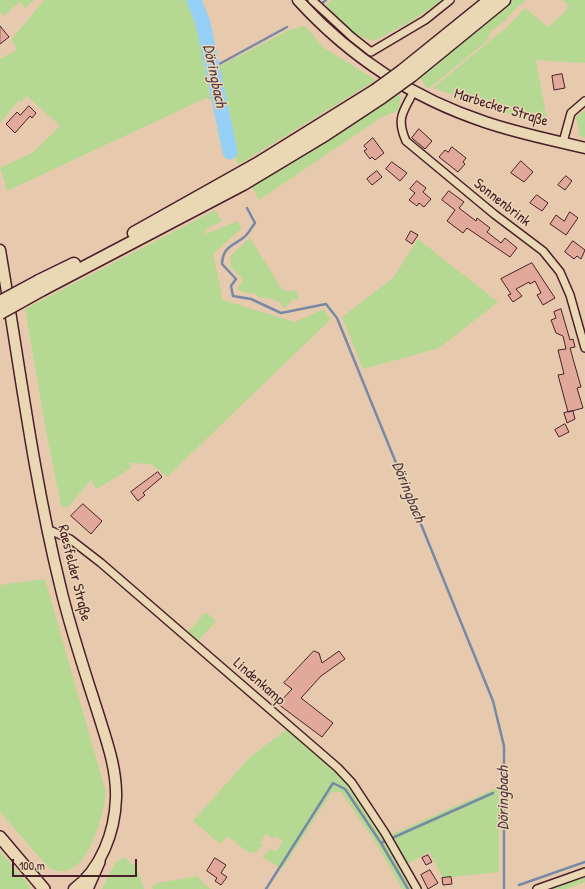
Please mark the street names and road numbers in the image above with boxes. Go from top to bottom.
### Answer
street label: Marbecker Straße [452,85,550,131]
street label: Sonnenbrink [470,175,534,231]
street label: Raesfelder Straße [53,523,95,623]
street label: Lindenkamp [229,655,289,709]

